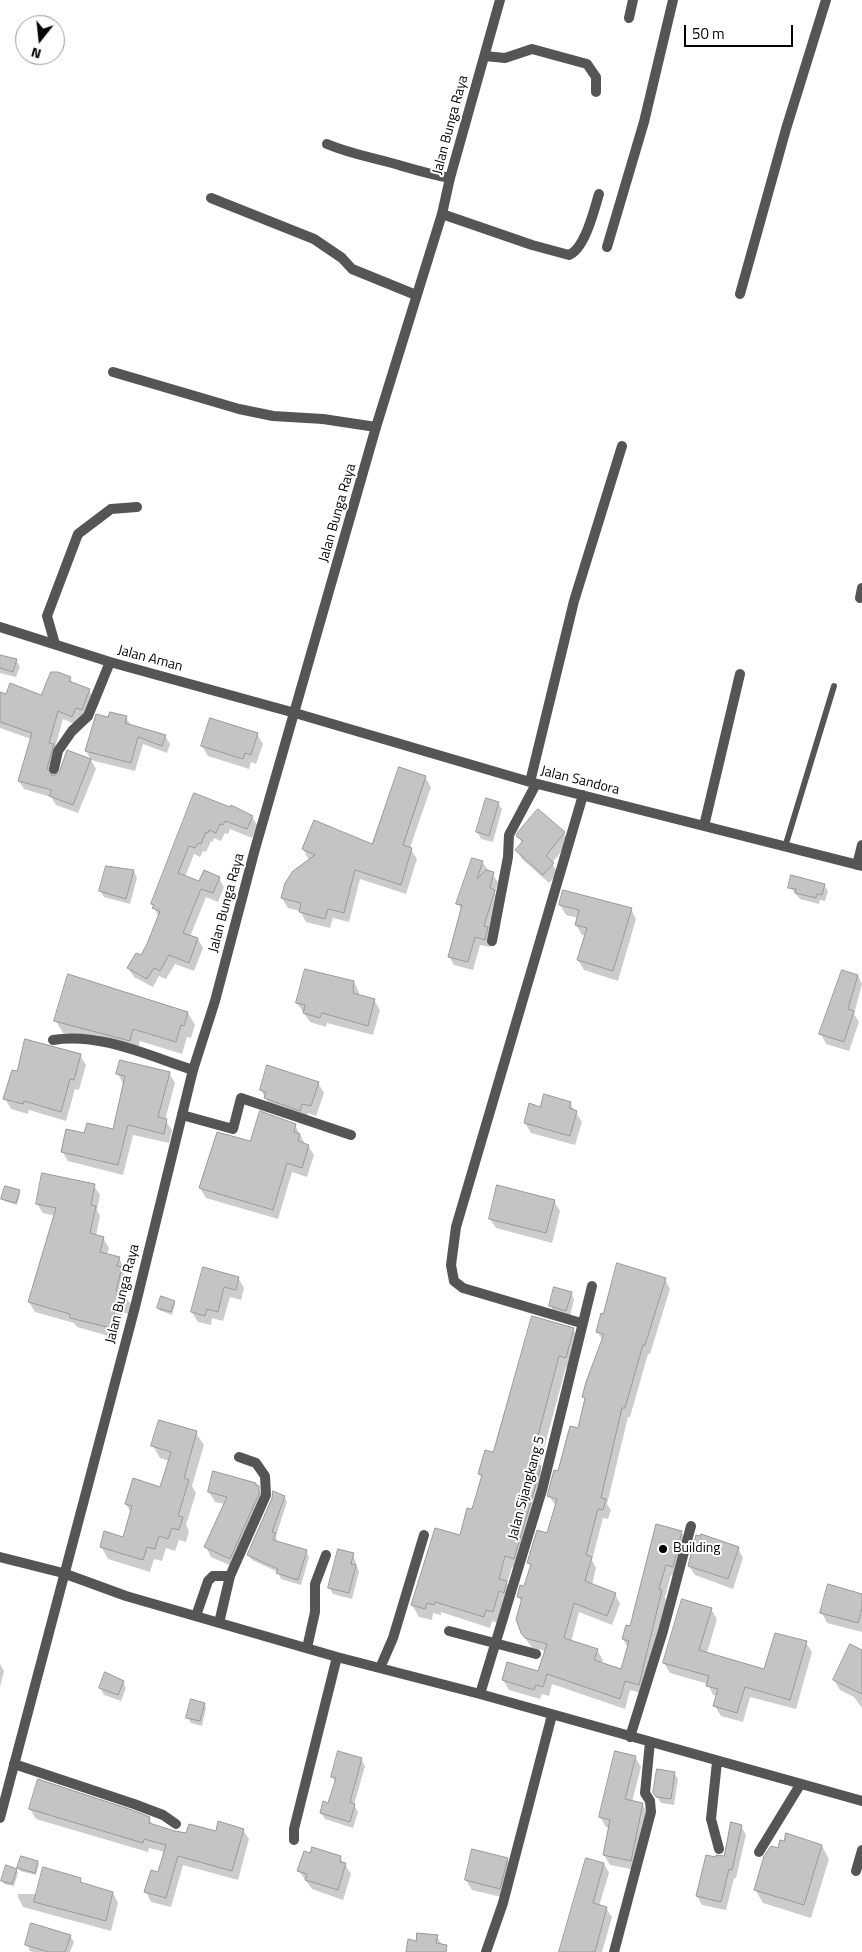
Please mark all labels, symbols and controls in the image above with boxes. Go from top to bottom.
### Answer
north arrow [15,15,65,65]
scale bar [687,15,796,47]
text: 50 m [692,22,725,45]
text: N [28,43,44,65]
street label: Jalan Bunga Raya [430,74,472,176]
street label: Jalan Bunga Raya [316,462,360,564]
street label: Jalan Aman [116,642,184,676]
street label: Jalan Sandora [539,763,621,799]
street label: Jalan Bunga Raya [206,852,248,954]
street label: Jalan Bunga Raya [103,1242,143,1346]
street label: Jalan Sijangkang 5 [505,1434,549,1542]
place label: Building [673,1541,721,1557]
marker: Building [657,1543,669,1555]

